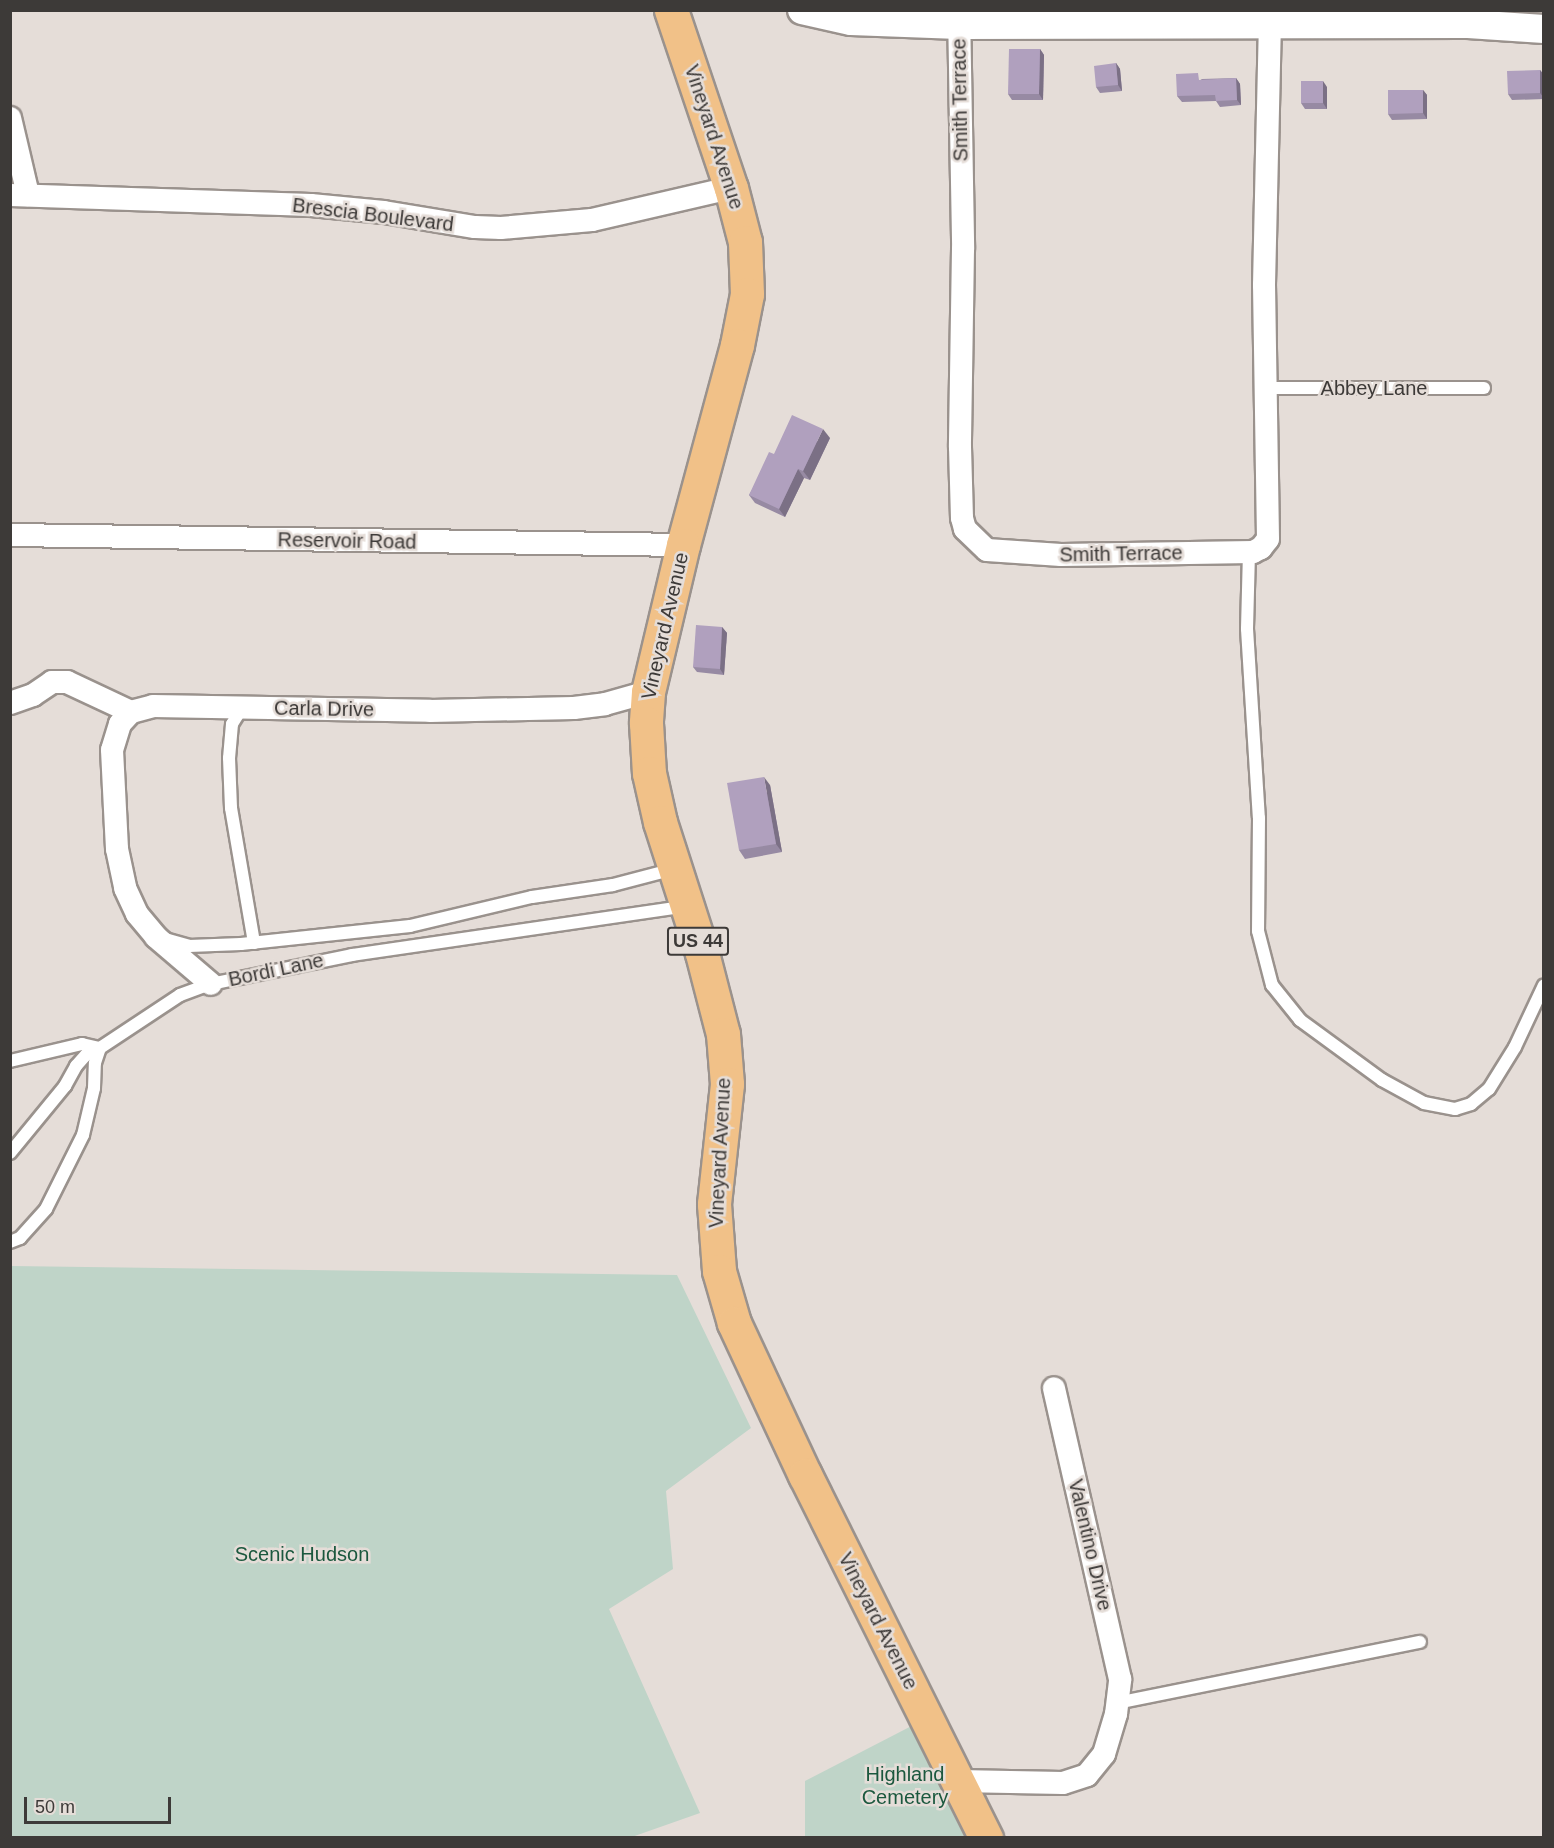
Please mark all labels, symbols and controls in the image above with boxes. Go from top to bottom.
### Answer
street label: Smith Terrace [947,38,973,162]
street label: Vineyard Avenue [679,61,749,213]
street label: Brescia Boulevard [291,193,455,237]
street label: Abbey Lane [1321,376,1427,400]
street label: Reservoir Road [277,528,417,554]
street label: Smith Terrace [1059,541,1183,567]
street label: Vineyard Avenue [636,549,694,703]
street label: Carla Drive [274,696,374,722]
road number: US 44 [666,926,730,956]
street label: Bordi Lane [226,948,326,992]
street label: Vineyard Avenue [704,1077,736,1229]
street label: Valentino Drive [1063,1477,1117,1613]
park label: Scenic Hudson [235,1542,369,1566]
street label: Vineyard Avenue [833,1548,923,1694]
park label: Highland Cemetery [862,1763,948,1810]
scale bar [27,1785,174,1823]
text: 50 m [35,1797,75,1817]

